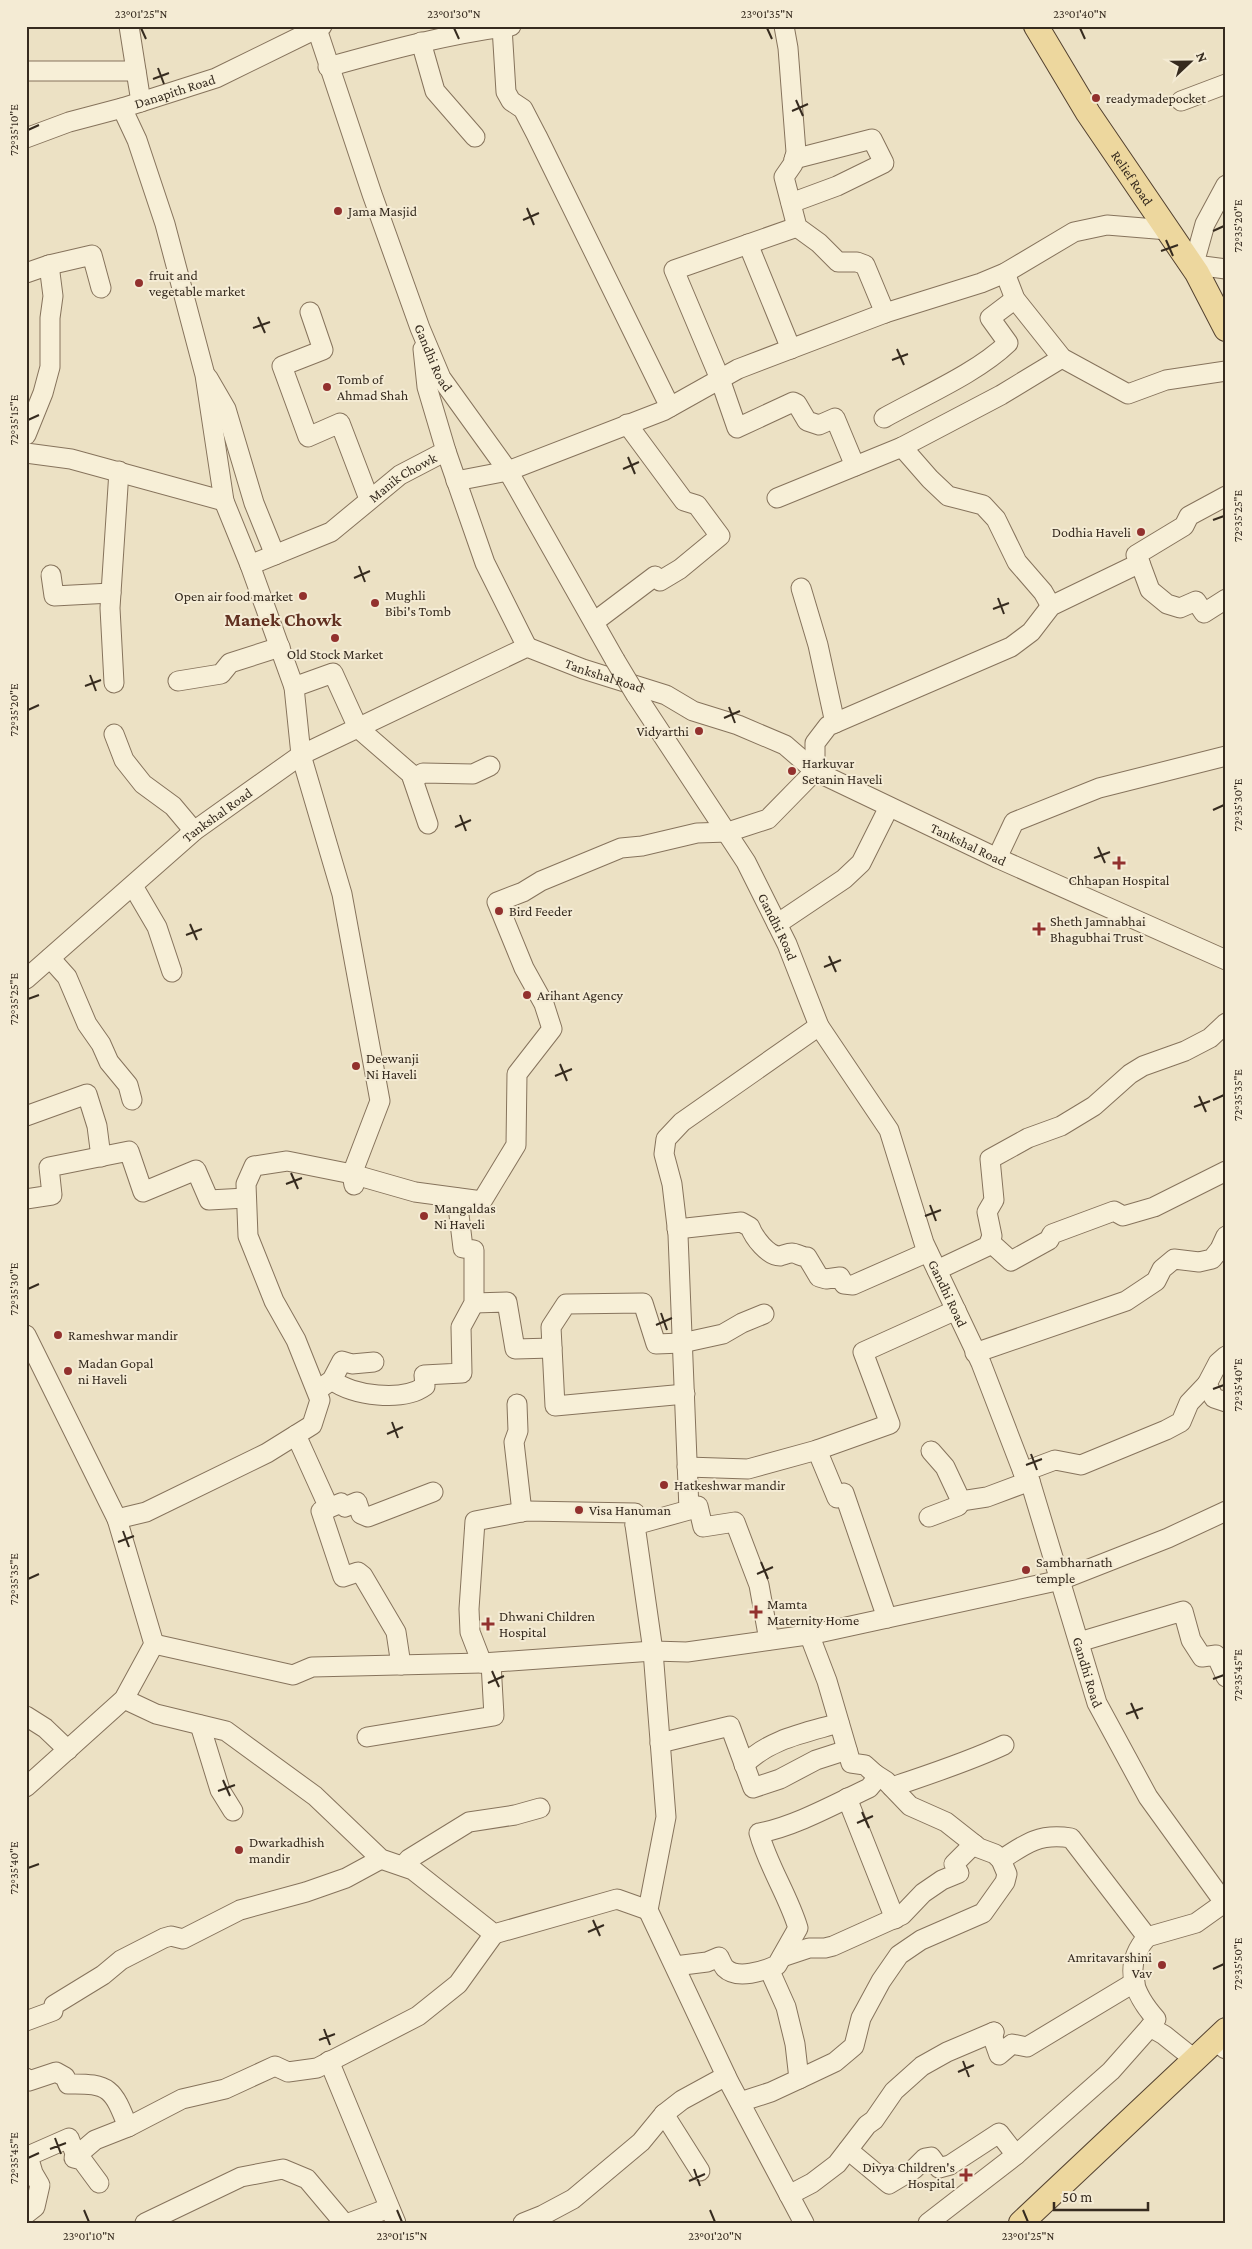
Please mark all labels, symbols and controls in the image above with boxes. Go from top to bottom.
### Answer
text: 23°01'25"N [115,7,167,21]
text: 23°01'30"N [427,7,481,21]
text: 23°01'35"N [741,7,793,21]
text: 23°01'40"N [1053,7,1107,21]
north arrow [1164,38,1214,88]
text: N [1193,50,1211,65]
street label: Danapith Road [132,71,218,112]
place label: readymadepocket [1106,90,1206,106]
marker: readymadepocket [1090,92,1102,104]
text: 72°35'10"E [7,104,21,156]
street label: Relief Road [1108,148,1157,209]
text: 72°35'20"E [1231,199,1245,253]
place label: Jama Masjid [346,203,418,220]
marker: Jama Masjid [332,205,344,217]
place label: fruit and vegetable market [148,267,245,299]
marker: fruit and vegetable market [133,277,145,289]
street label: Gandhi Road [411,322,456,395]
place label: Tomb of Ahmad Shah [337,371,409,403]
marker: Tomb of Ahmad Shah [321,381,333,393]
text: 72°35'15"E [7,394,21,445]
street label: Manik Chowk [366,449,440,505]
text: 72°35'25"E [1231,490,1245,542]
place label: Dodhia Haveli [1052,524,1131,540]
marker: Dodhia Haveli [1135,526,1147,538]
place label: Mughli Bibi's Tomb [385,587,451,619]
place label: Open air food market [174,588,293,604]
marker: Open air food market [297,590,309,602]
marker: Mughli Bibi's Tomb [369,597,381,609]
district label: Manek Chowk [224,609,342,630]
marker: Old Stock Market [329,632,341,644]
place label: Old Stock Market [287,646,384,662]
street label: Tankshal Road [563,655,646,696]
text: 72°35'20"E [7,683,21,737]
place label: Vidyarthi [637,723,689,739]
marker: Vidyarthi [693,725,705,737]
place label: Harkuvar Setanin Haveli [802,755,883,787]
marker: Harkuvar Setanin Haveli [786,765,798,777]
text: 72°35'30"E [1231,778,1245,831]
street label: Tankshal Road [179,784,255,846]
street label: Tankshal Road [928,819,1009,869]
marker: Chhapan Hospital [1112,856,1126,870]
place label: Chhapan Hospital [1068,872,1170,888]
street label: Gandhi Road [755,890,801,963]
place label: Bird Feeder [509,903,572,919]
marker: Bird Feeder [493,905,505,917]
place label: Sheth Jamnabhai Bhagubhai Trust [1050,913,1146,945]
marker: Sheth Jamnabhai Bhagubhai Trust [1032,922,1046,936]
text: 72°35'25"E [7,973,21,1025]
place label: Arihant Agency [537,987,623,1003]
marker: Arihant Agency [521,989,533,1001]
place label: Deewanji Ni Haveli [366,1050,419,1082]
marker: Deewanji Ni Haveli [350,1060,362,1072]
text: 72°35'35"E [1231,1069,1245,1121]
place label: Mangaldas Ni Haveli [434,1200,496,1232]
marker: Mangaldas Ni Haveli [418,1210,430,1222]
street label: Gandhi Road [925,1257,971,1330]
text: 72°35'30"E [7,1262,21,1315]
place label: Rameshwar mandir [68,1327,178,1343]
marker: Rameshwar mandir [52,1329,64,1341]
place label: Madan Gopal ni Haveli [78,1355,154,1387]
text: 72°35'40"E [1231,1358,1245,1411]
marker: Madan Gopal ni Haveli [62,1365,74,1377]
place label: Hatkeshwar mandir [674,1477,786,1493]
marker: Hatkeshwar mandir [658,1479,670,1491]
place label: Visa Hanuman [589,1502,671,1518]
marker: Visa Hanuman [573,1504,585,1516]
text: 72°35'35"E [7,1553,21,1605]
place label: Sambharnath temple [1036,1554,1113,1586]
marker: Sambharnath temple [1020,1564,1032,1576]
place label: Mamta Maternity Home [767,1596,859,1628]
marker: Mamta Maternity Home [749,1605,763,1619]
place label: Dhwani Children Hospital [499,1608,596,1640]
marker: Dhwani Children Hospital [481,1617,495,1631]
street label: Gandhi Road [1070,1635,1106,1711]
text: 72°35'45"E [1231,1649,1245,1701]
place label: Dwarkadhish mandir [249,1834,325,1866]
text: 72°35'40"E [7,1841,21,1894]
marker: Dwarkadhish mandir [233,1844,245,1856]
text: 72°35'50"E [1231,1937,1245,1990]
place label: Amritavarshini Vav [1068,1949,1153,1981]
marker: Amritavarshini Vav [1156,1959,1168,1971]
text: 72°35'45"E [7,2132,21,2184]
place label: Divya Children's Hospital [862,2159,955,2191]
marker: Divya Children's Hospital [959,2168,973,2182]
scale bar [1054,2179,1148,2211]
text: 50 m [1062,2189,1092,2205]
text: 23°01'10"N [63,2229,115,2243]
text: 23°01'15"N [377,2229,428,2243]
text: 23°01'20"N [688,2229,742,2243]
text: 23°01'25"N [1002,2229,1054,2243]

